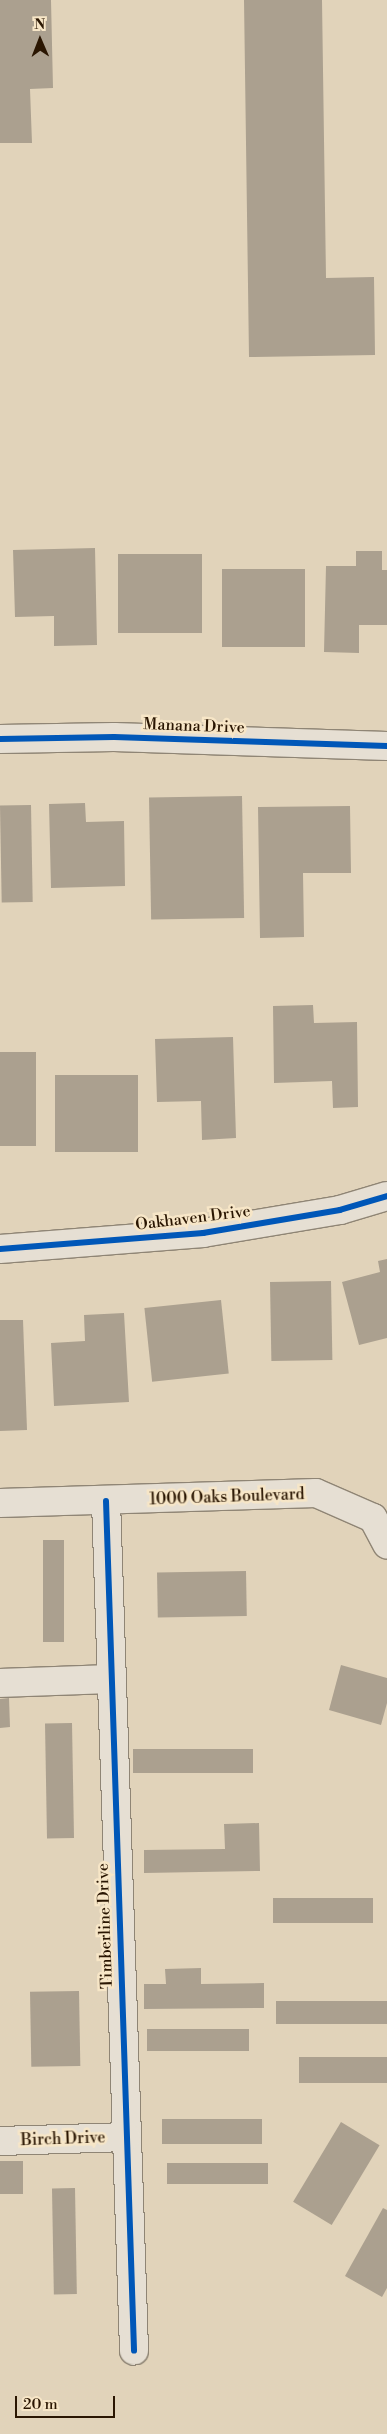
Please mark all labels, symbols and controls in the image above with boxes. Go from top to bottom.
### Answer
north arrow [15,15,65,65]
text: N [34,16,45,34]
street label: Manana Drive [143,715,245,737]
street label: Oakhaven Drive [134,1201,252,1235]
street label: 1000 Oaks Boulevard [149,1485,305,1509]
street label: Timberline Drive [93,1863,117,1989]
street label: Birch Drive [20,2128,106,2150]
scale bar [18,2386,118,2418]
text: 20 m [23,2395,58,2414]

